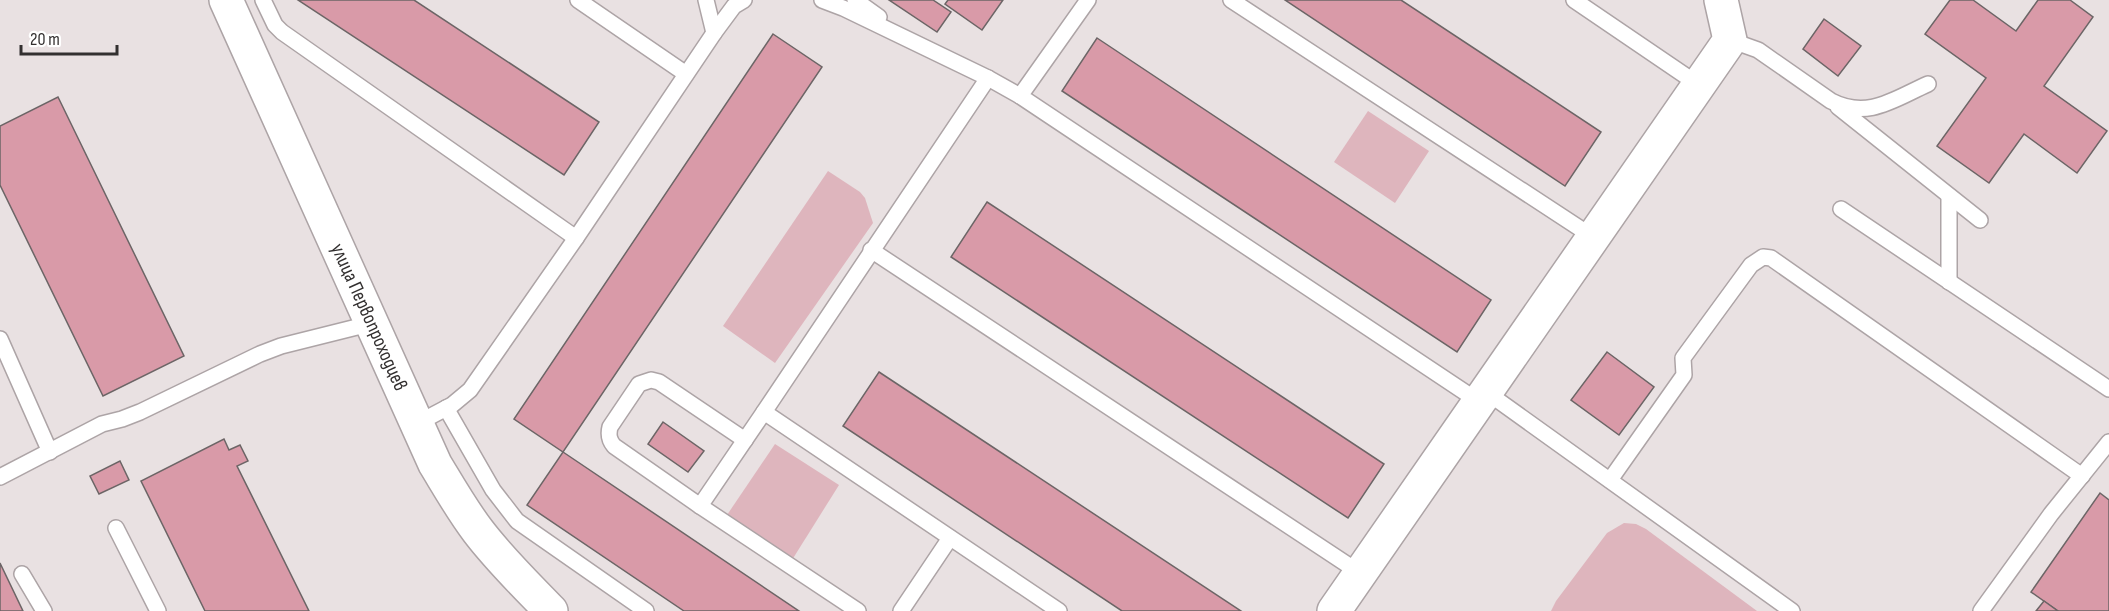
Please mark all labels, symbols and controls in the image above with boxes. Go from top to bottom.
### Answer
scale bar [21,18,117,56]
text: 20 m [30,29,60,50]
street label: улица Первопроходцев [325,240,412,395]

